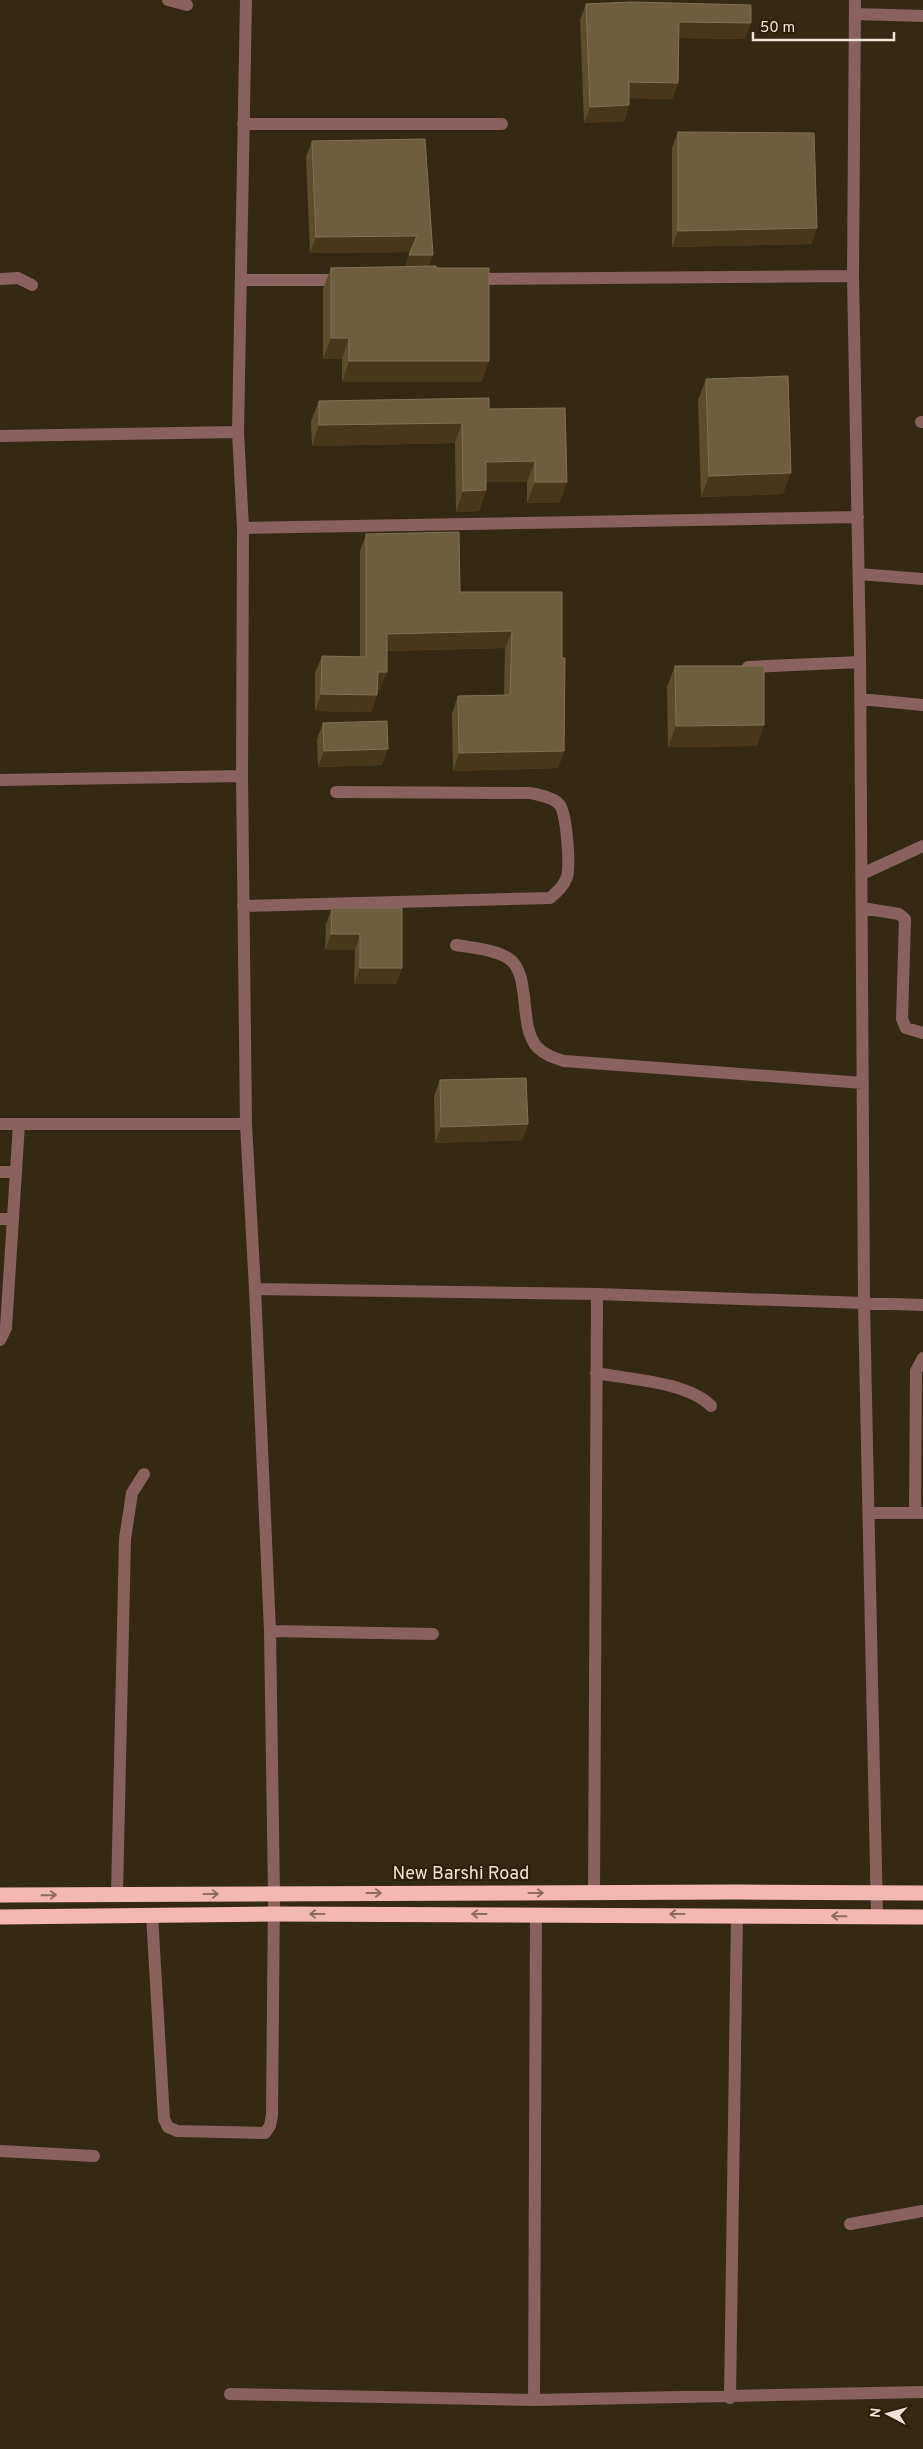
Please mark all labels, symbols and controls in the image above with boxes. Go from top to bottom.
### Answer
scale bar [753,10,894,42]
text: 50 m [760,19,795,38]
street label: New Barshi Road [393,1863,529,1886]
one-way arrow [365,1888,381,1898]
one-way arrow [528,1888,544,1898]
one-way arrow [203,1889,219,1898]
one-way arrow [40,1890,56,1900]
one-way arrow [309,1909,326,1919]
one-way arrow [472,1909,488,1919]
one-way arrow [669,1909,686,1919]
one-way arrow [832,1911,848,1921]
north arrow [863,2389,913,2439]
text: N [868,2407,886,2419]

